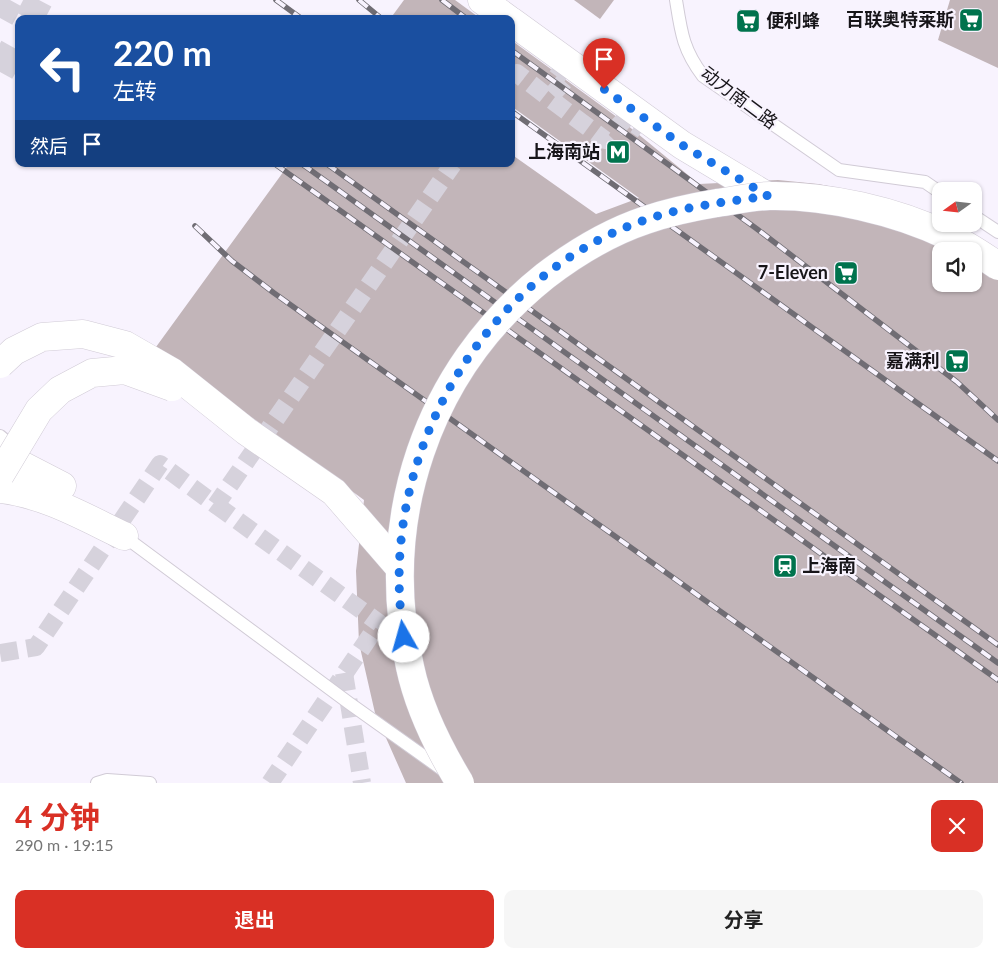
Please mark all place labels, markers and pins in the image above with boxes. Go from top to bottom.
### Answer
supermarket icon: 百联奥特莱斯 [958,7,984,33]
supermarket icon: 便利蜂 [735,8,761,34]
place label: 百联奥特莱斯 [846,8,954,30]
place label: 便利蜂 [766,9,820,31]
pin [583,38,625,89]
metro station icon: 上海南站 [605,139,631,165]
place label: 上海南站 [528,140,600,162]
supermarket icon: 7-Eleven [833,260,859,286]
place label: 7-Eleven [758,261,828,283]
supermarket icon: 嘉满利 [944,348,970,374]
place label: 嘉满利 [886,349,940,371]
station icon: 上海南 [772,553,798,579]
place label: 上海南 [802,554,856,576]

